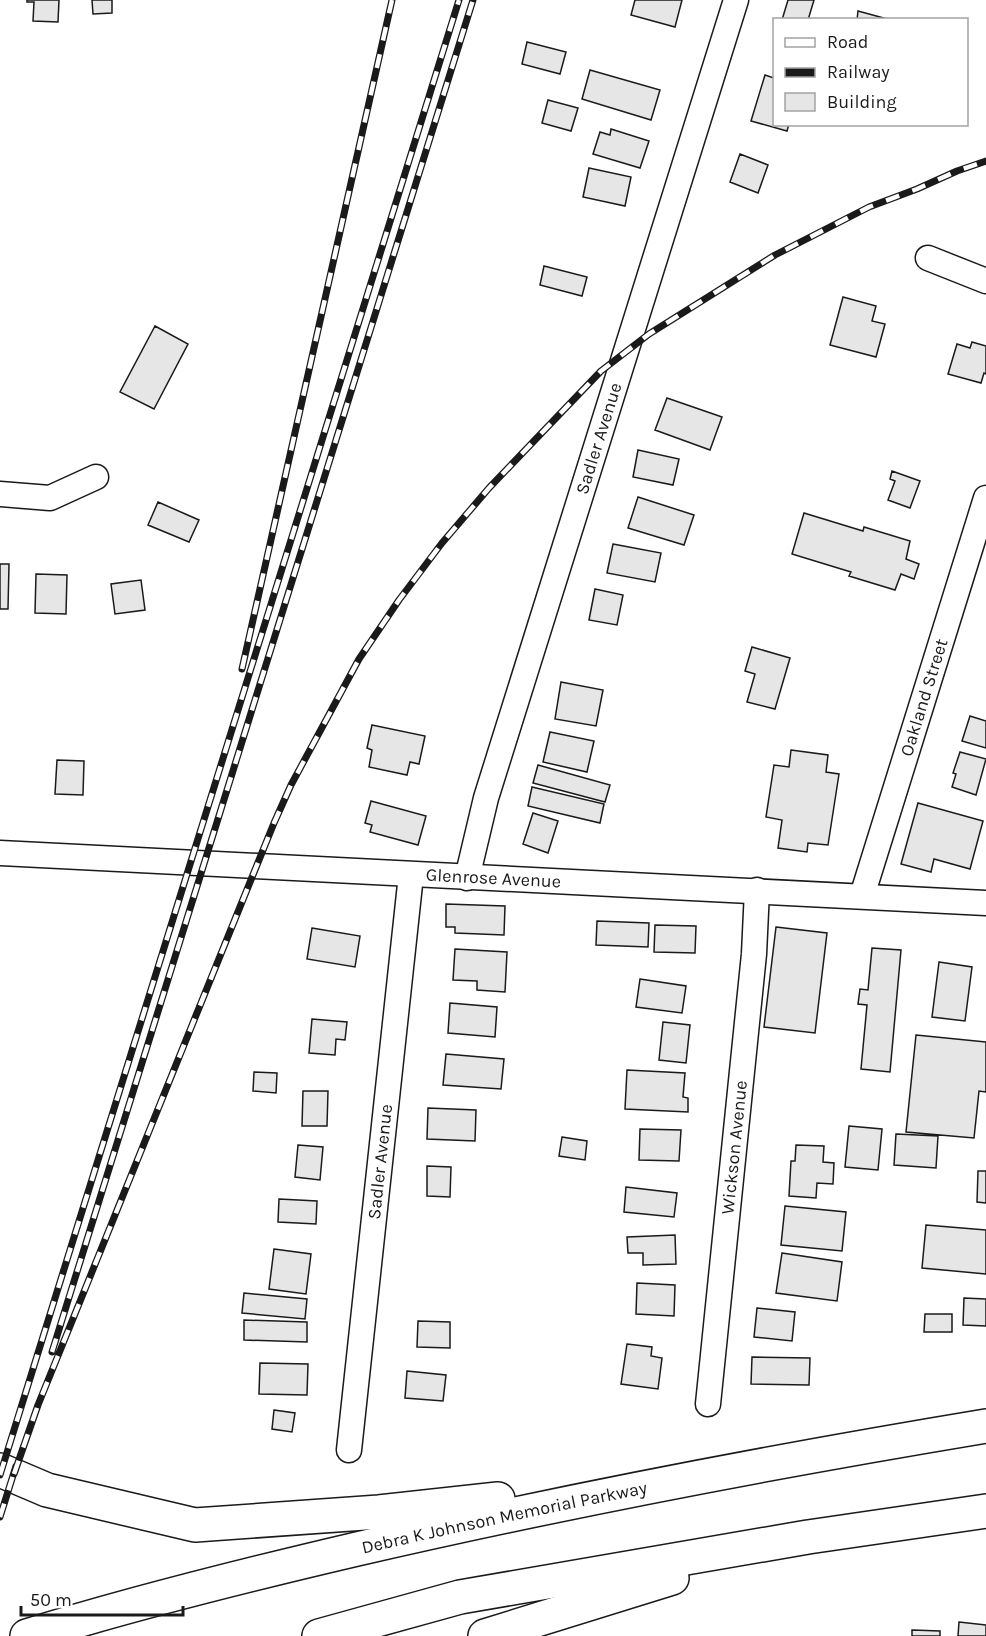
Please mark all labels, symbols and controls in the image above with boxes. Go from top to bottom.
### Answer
legend [773,18,968,126]
text: Road [827,31,868,53]
text: Railway [827,61,890,83]
text: Building [827,91,897,113]
street label: Sadler Avenue [571,380,626,497]
street label: Oakland Street [895,636,953,759]
street label: Glenrose Avenue [425,864,562,892]
street label: Wickson Avenue [716,1079,752,1215]
street label: Sadler Avenue [363,1103,397,1220]
street label: Debra K Johnson Memorial Parkway [359,1476,650,1559]
scale bar [21,1579,183,1617]
text: 50 m [30,1589,72,1611]

